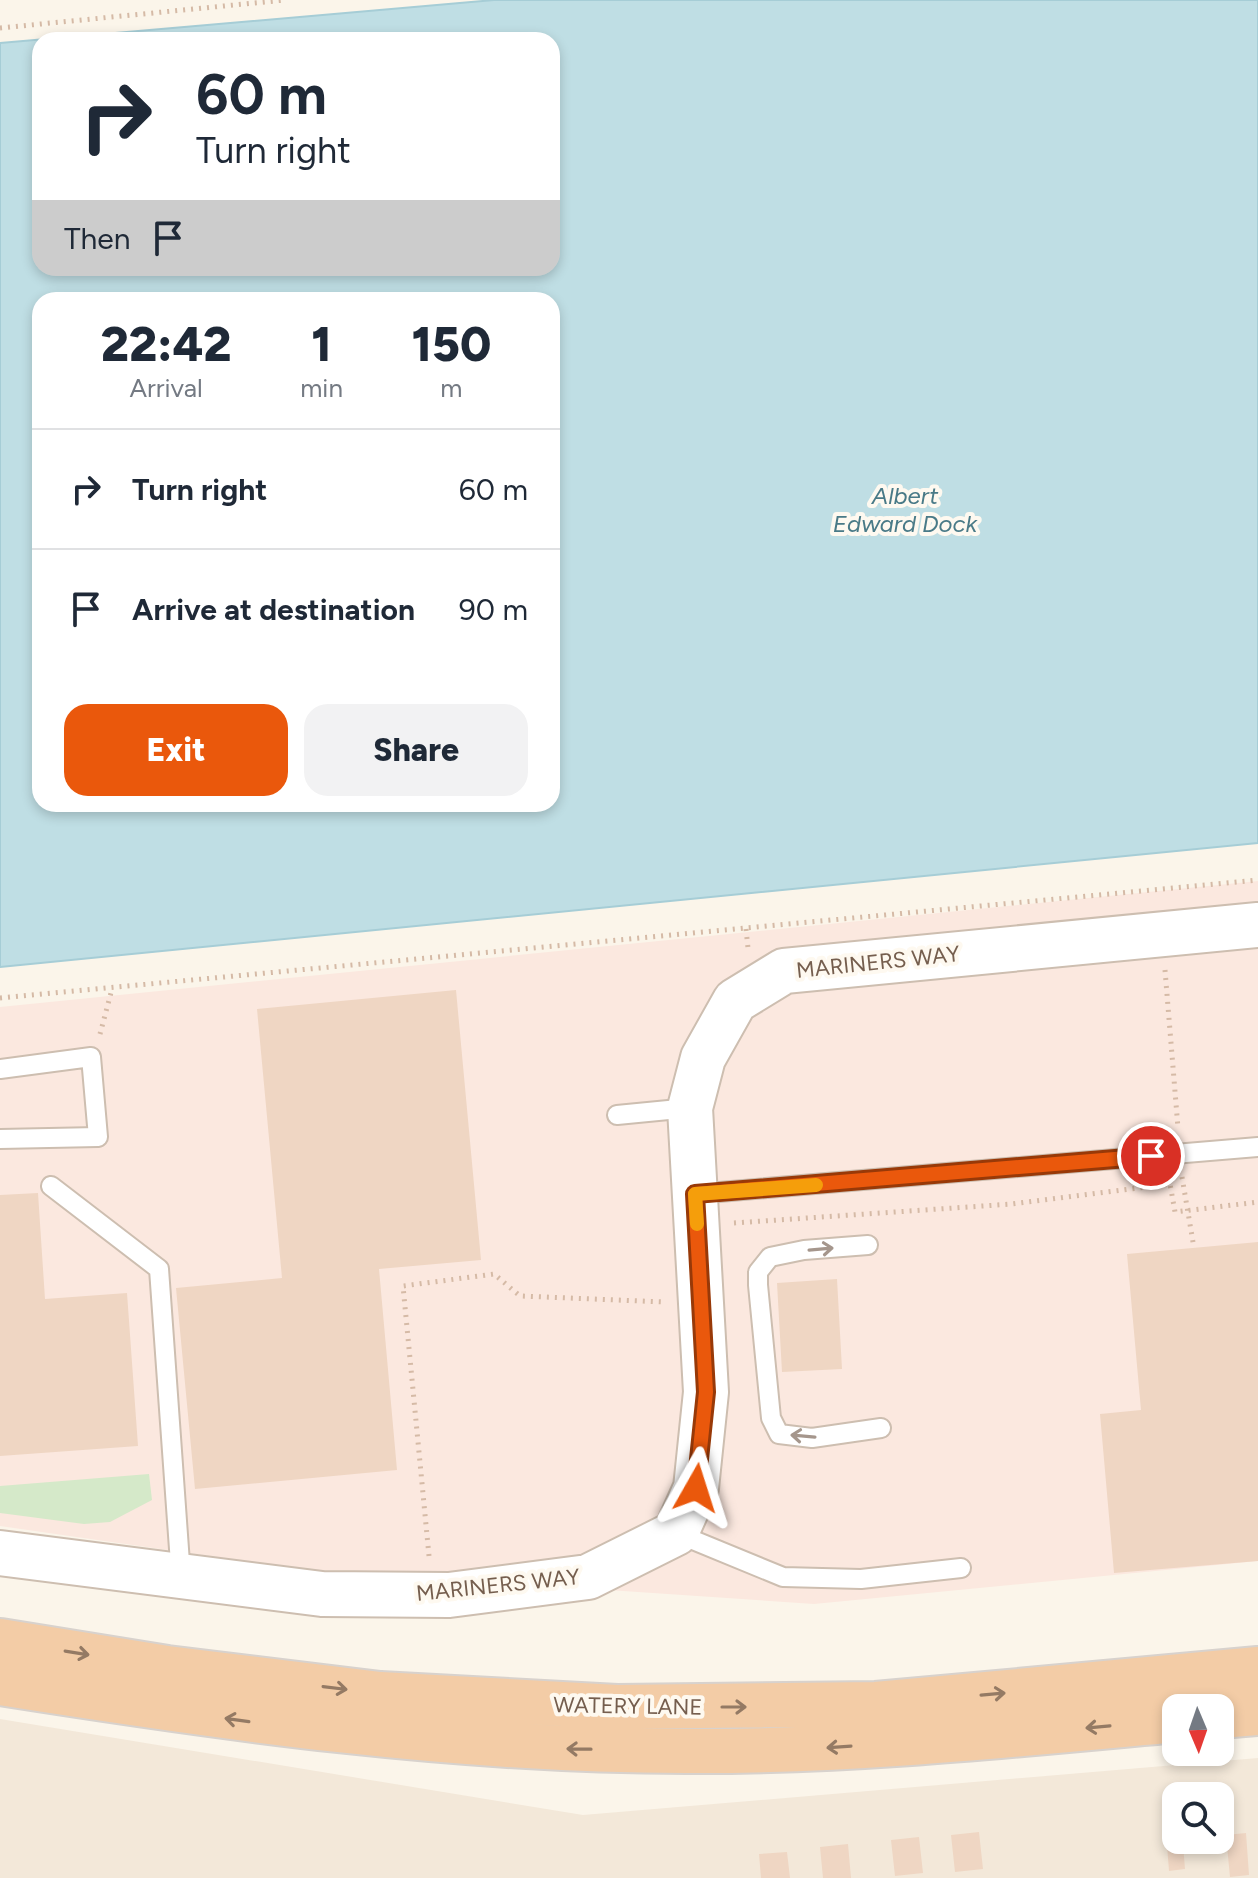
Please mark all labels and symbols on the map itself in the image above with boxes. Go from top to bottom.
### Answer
water label: Albert Edward Dock [833,481,978,538]
street label: MARINERS WAY [795,940,962,984]
pin [1117,1122,1185,1190]
one-way arrow [807,1241,834,1256]
one-way arrow [791,1428,817,1443]
position arrow [654,1446,738,1530]
street label: MARINERS WAY [415,1563,582,1607]
one-way arrow [64,1646,89,1661]
one-way arrow [321,1681,347,1696]
one-way arrow [979,1686,1006,1701]
street label: WATERY LANE [553,1691,703,1721]
north arrow [1162,1694,1234,1766]
one-way arrow [720,1699,747,1715]
one-way arrow [224,1712,250,1727]
one-way arrow [1085,1720,1112,1735]
one-way arrow [826,1740,853,1755]
one-way arrow [566,1741,593,1756]

